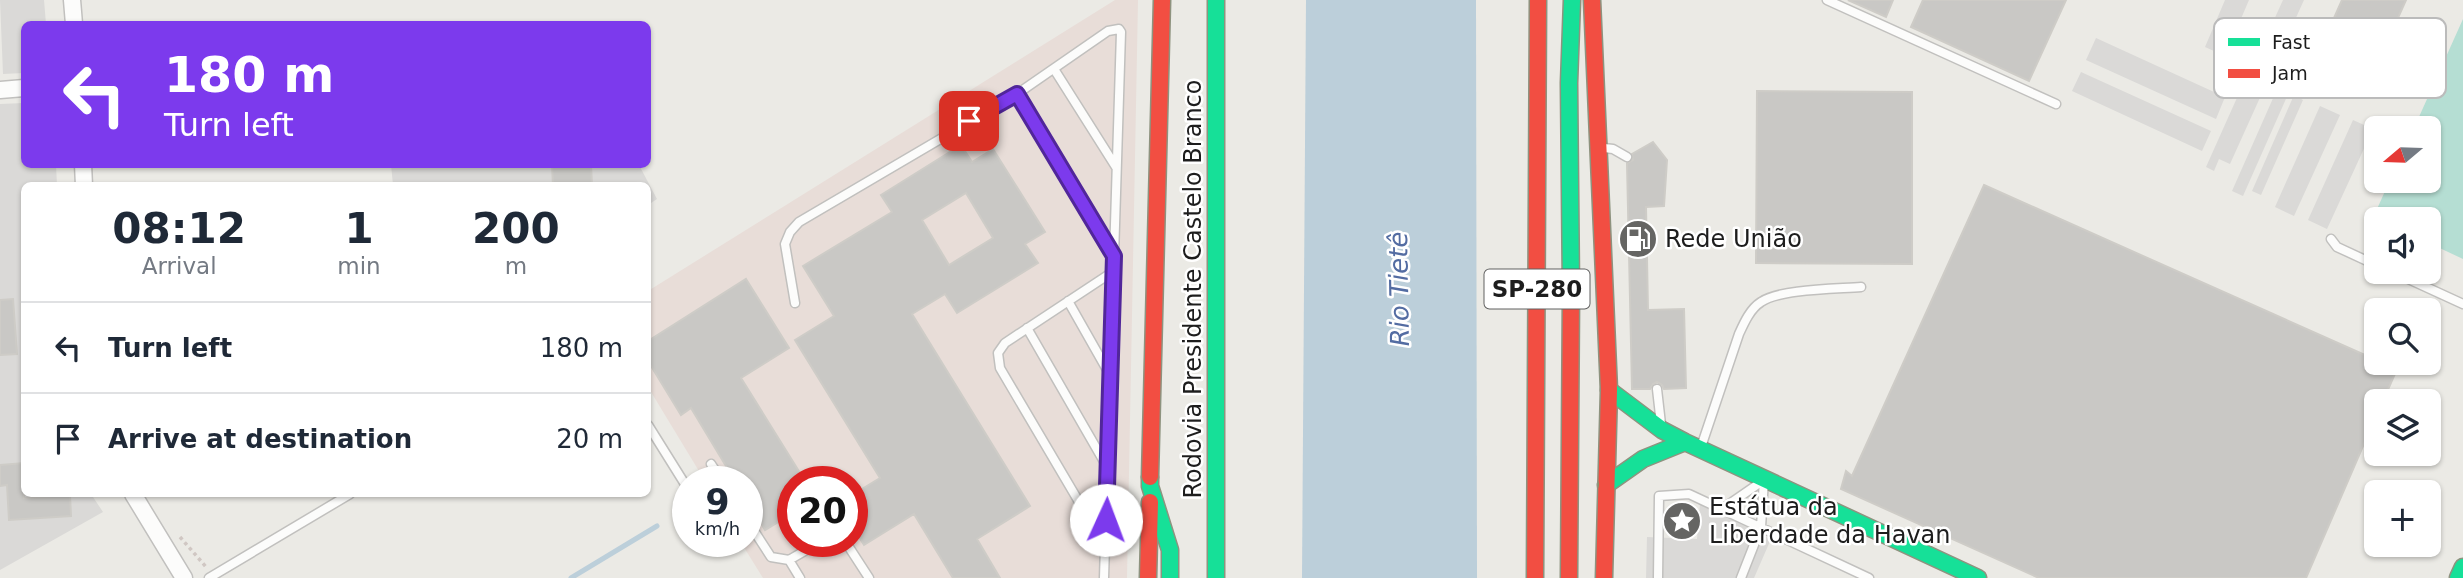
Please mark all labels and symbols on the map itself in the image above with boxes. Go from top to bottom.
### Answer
legend [2214,18,2446,98]
text: Fast [2272,31,2310,53]
text: Jam [2271,62,2308,84]
street label: Rodovia Presidente Castelo Branco [1179,79,1207,499]
pin [939,91,999,151]
north arrow [2364,116,2441,192]
fuel station icon: Rede União [1617,218,1659,260]
place label: Rede União [1665,225,1802,253]
water label: Rio Tietê [1383,231,1415,347]
road number: SP-280 [1484,270,1590,308]
speed limit sign: 20 [777,466,868,557]
position arrow [1069,483,1143,557]
place label: Estátua da Liberdade da Havan [1709,493,1951,549]
place icon: Estátua da Liberdade da Havan [1661,500,1703,542]

